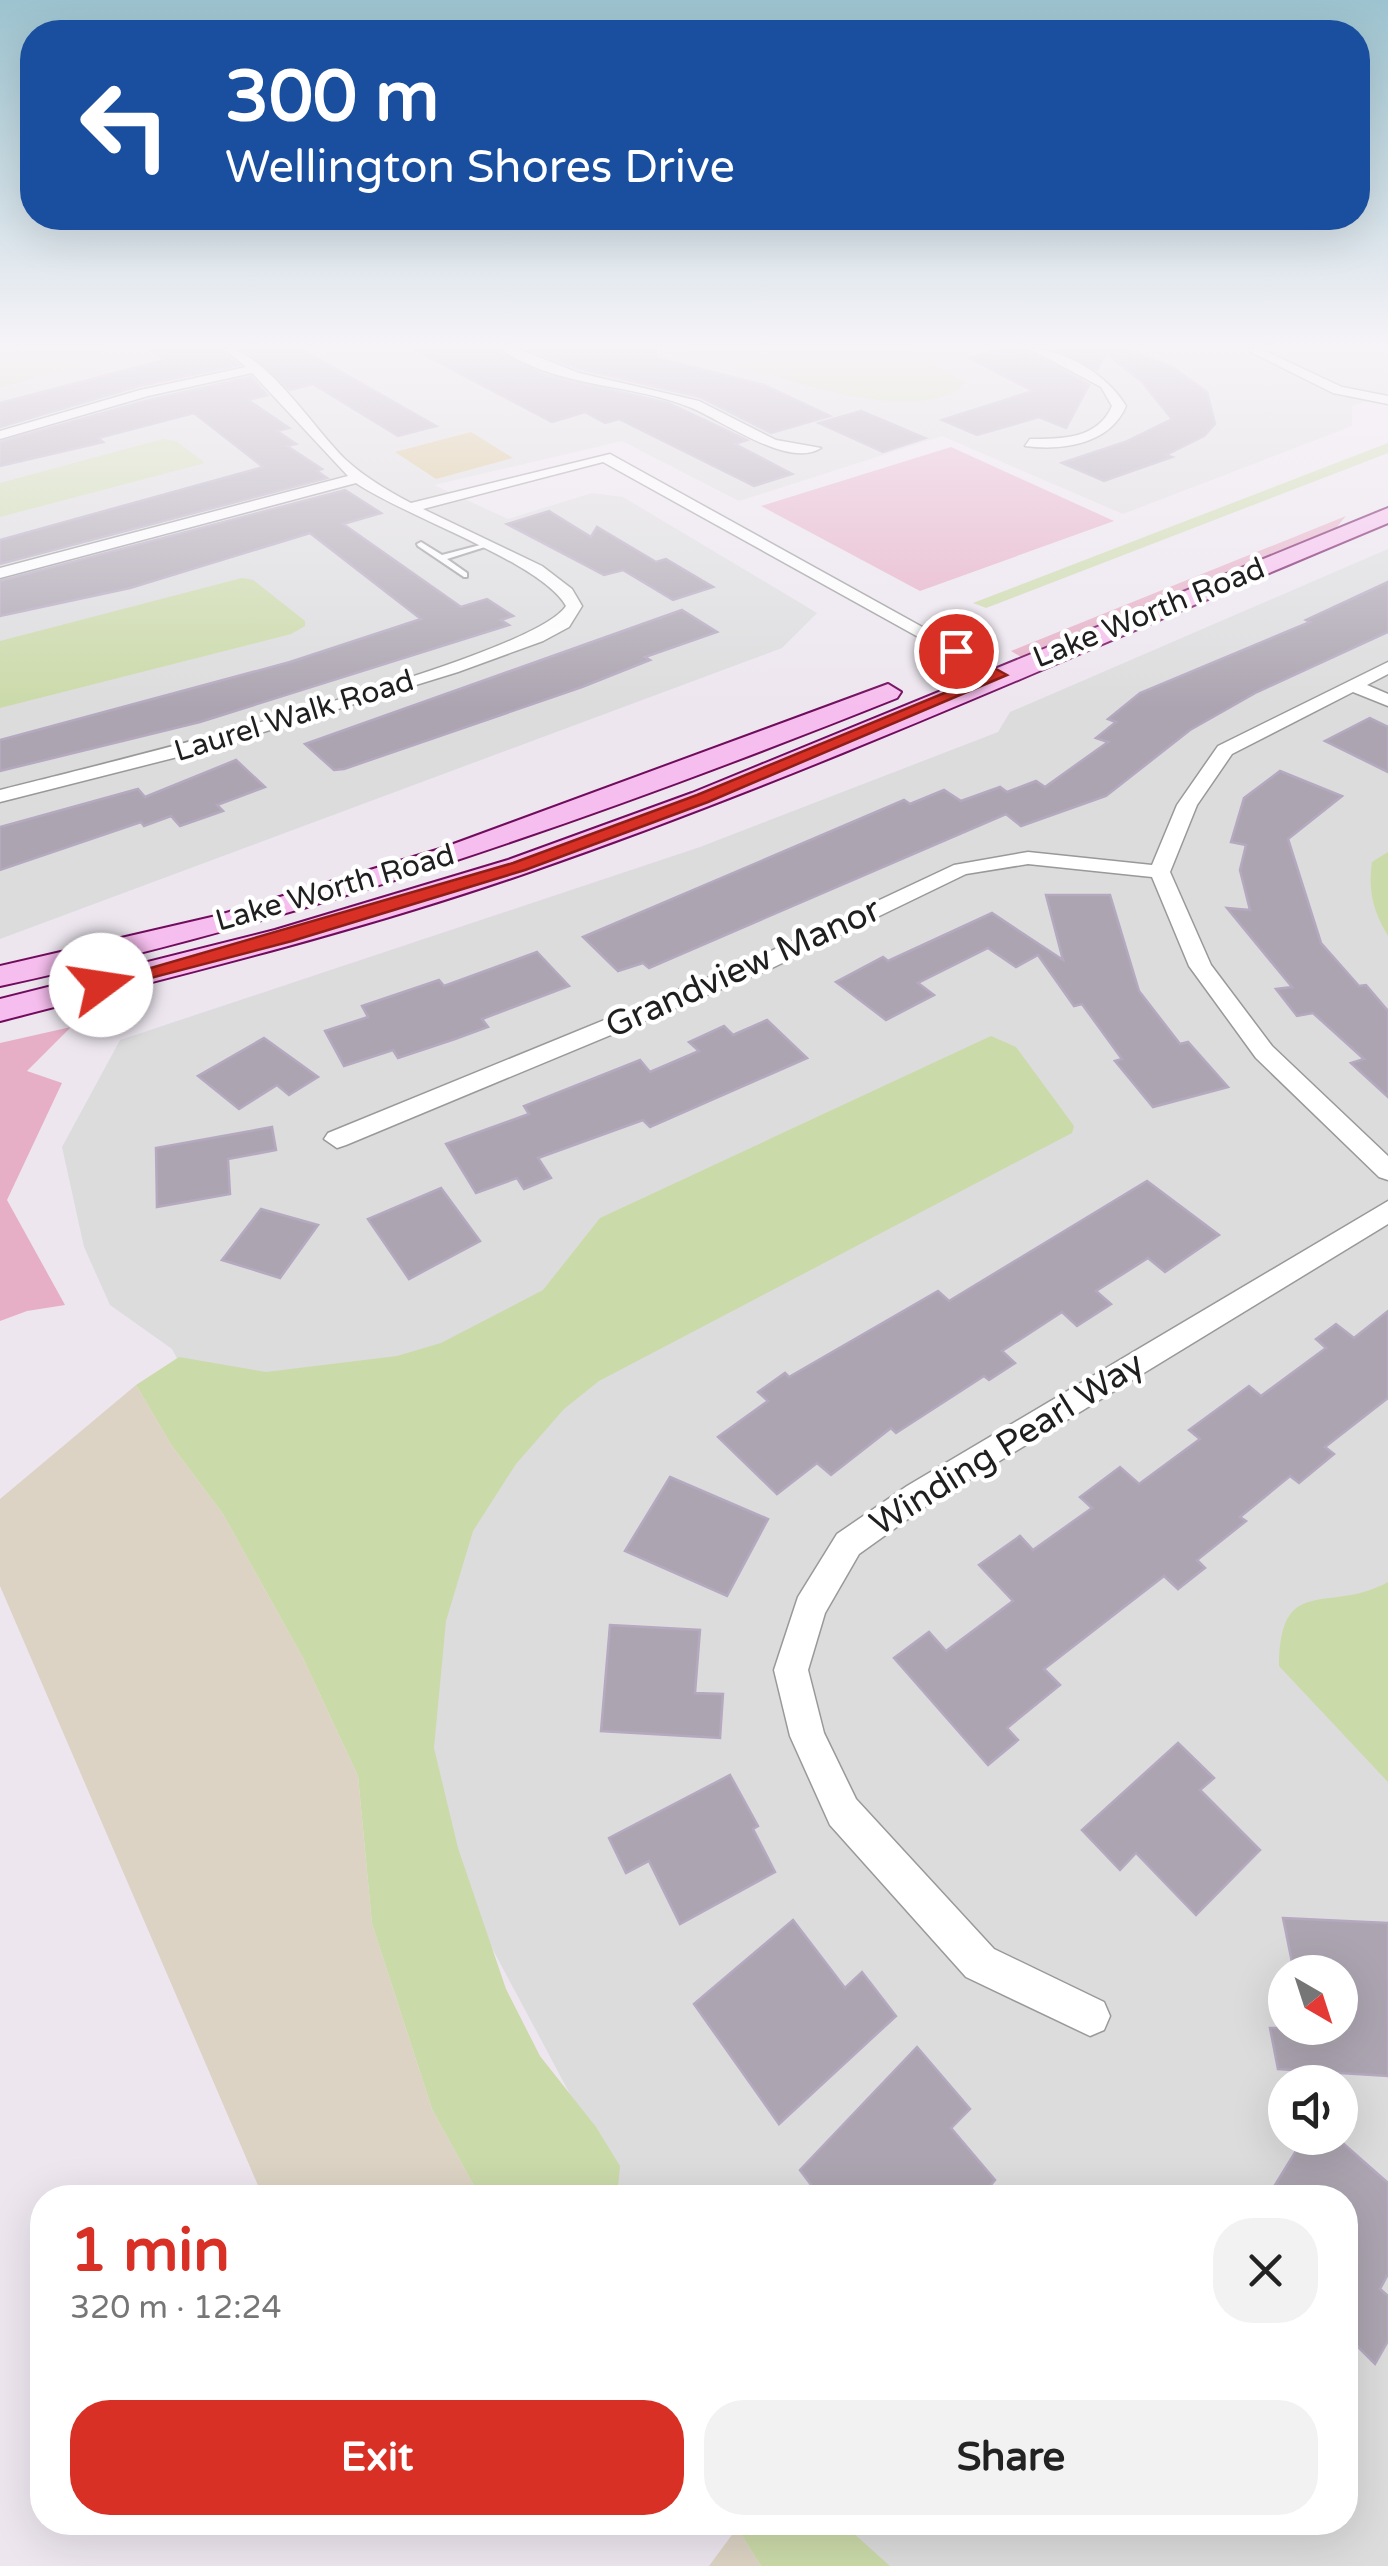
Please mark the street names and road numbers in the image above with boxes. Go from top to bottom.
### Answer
street label: Lake Worth Road [1028,550,1270,676]
street label: Laurel Walk Road [170,662,418,770]
street label: Lake Worth Road [211,836,459,940]
street label: Grandview Manor [599,888,887,1047]
street label: Winding Pearl Way [863,1343,1151,1545]

